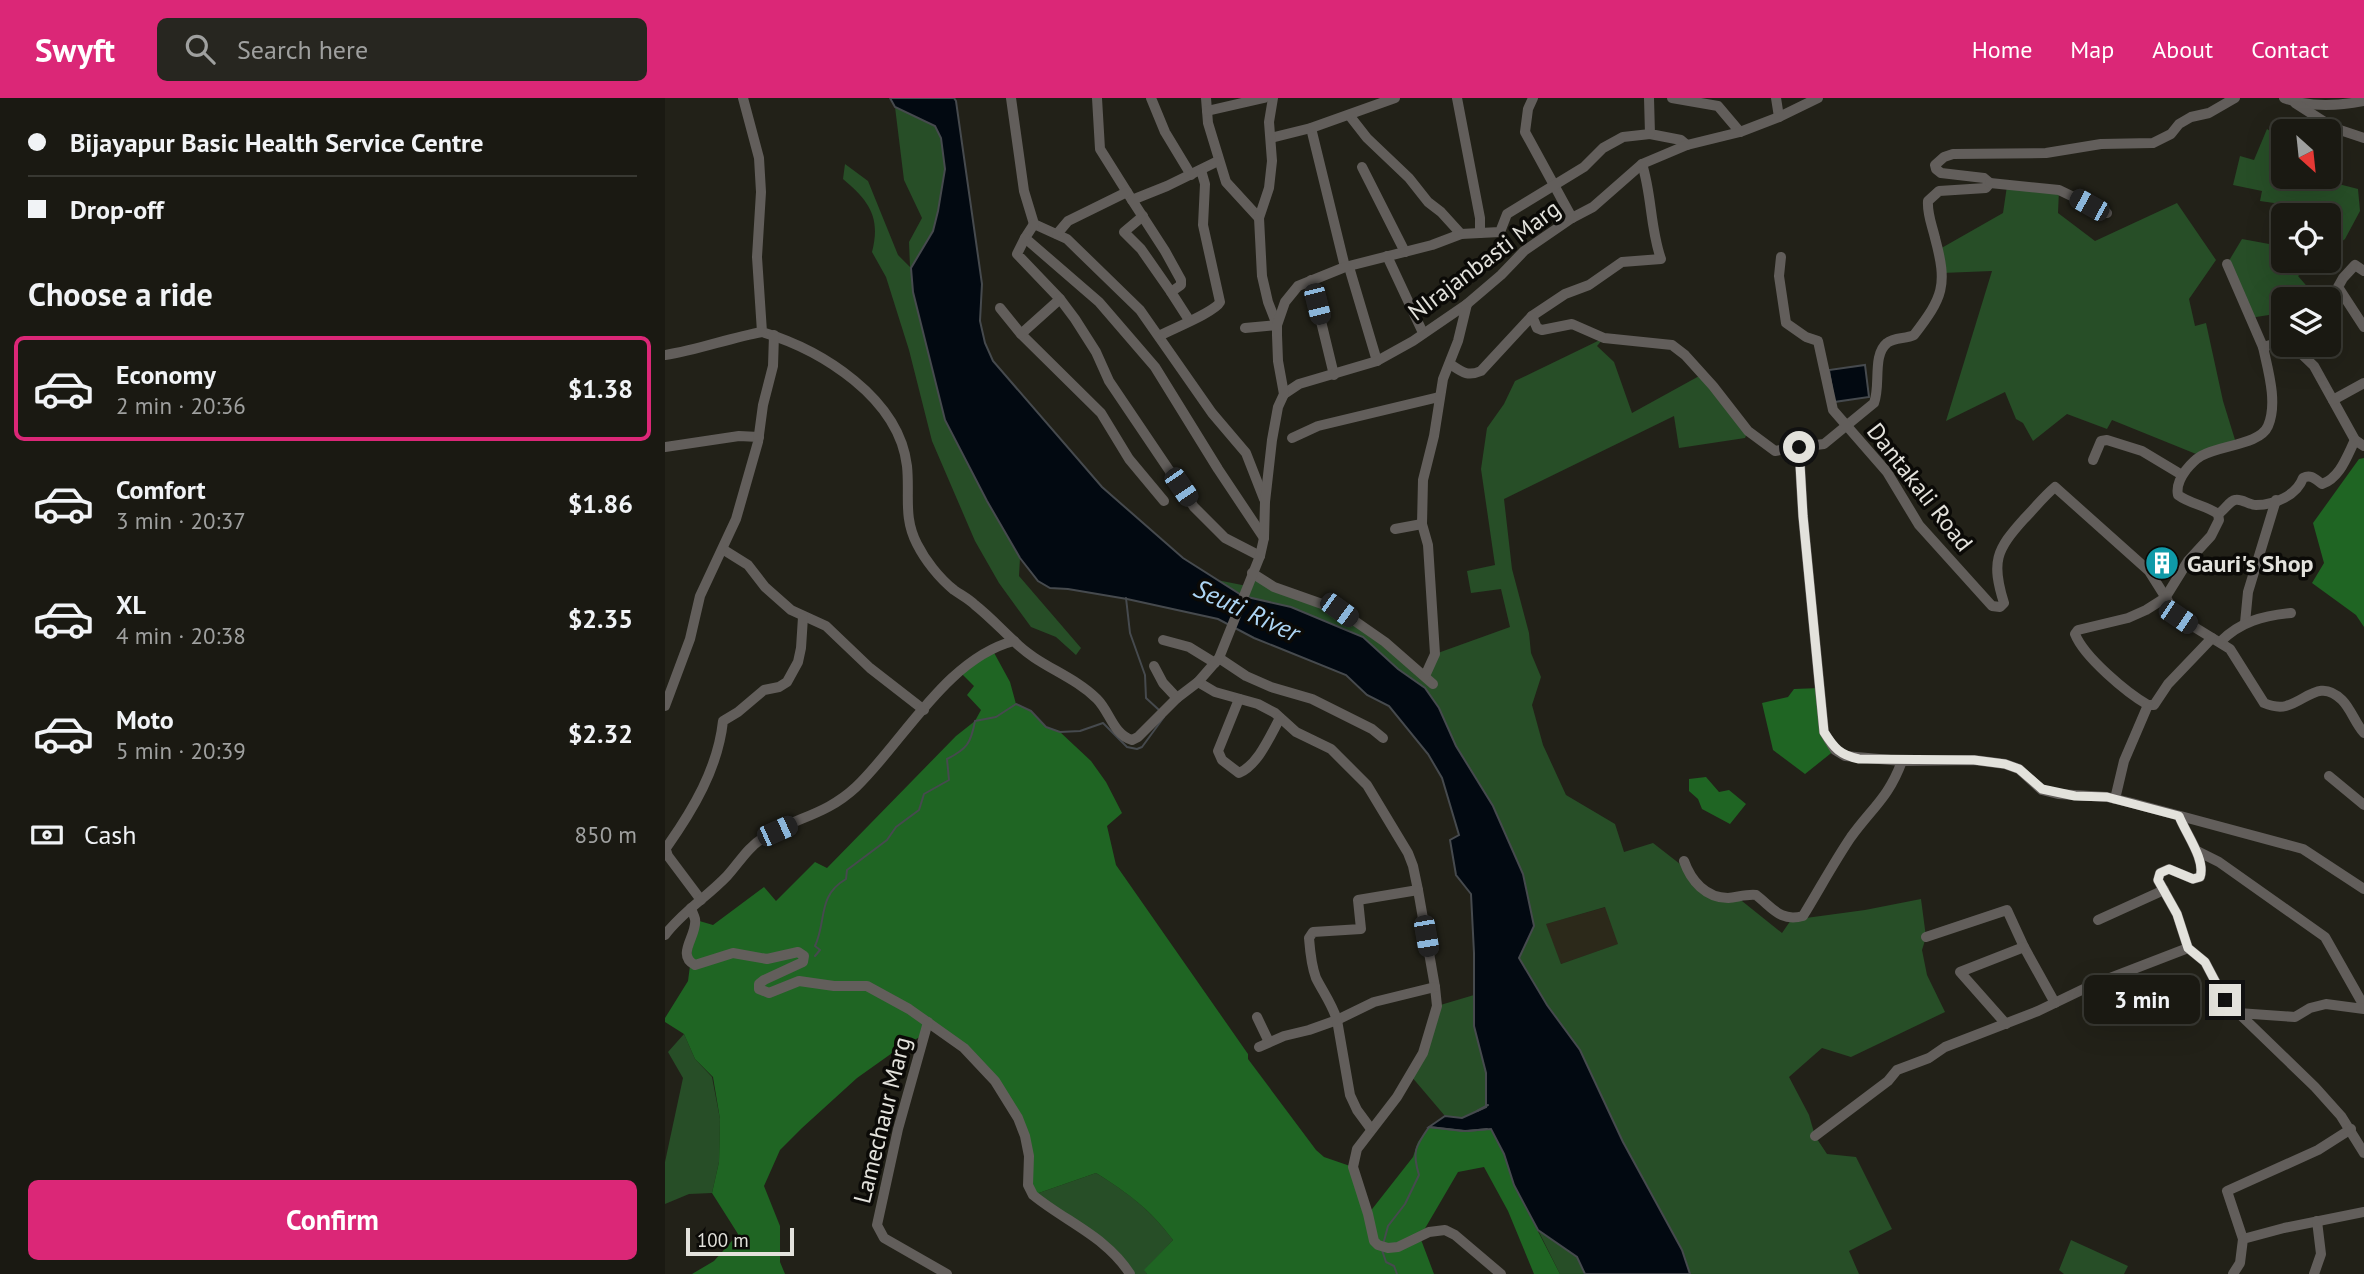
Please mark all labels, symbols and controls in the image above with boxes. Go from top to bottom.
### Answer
search box [157,18,647,81]
text: Swyft [35,28,115,71]
icon: search [181,30,219,68]
text: Search here [237,33,368,66]
text: Home [1972,34,2032,65]
text: Map [2070,34,2114,65]
text: About [2152,34,2213,65]
text: Contact [2251,34,2329,65]
north arrow [2271,119,2341,189]
map controls [2271,119,2341,357]
text: Bijayapur Basic Health Service Centre [70,126,483,159]
car [2066,186,2113,224]
text: Drop-off [70,193,164,226]
street label: NIrajanbasti Marg [1402,193,1566,327]
button: locate [2271,203,2341,273]
text: Choose a ride [28,273,213,315]
car [1302,281,1333,327]
button: layers [2271,287,2341,357]
icon: car [32,357,95,420]
text: Economy [116,358,216,391]
text: $1.38 [568,372,633,405]
text: 2 min · 20:36 [116,391,246,420]
street label: Dantakali Road [1860,416,1980,558]
route start [1783,431,1815,463]
car [1161,464,1202,510]
icon: car [32,472,95,535]
text: Comfort [116,473,206,506]
text: $1.86 [568,487,633,520]
text: 3 min · 20:37 [116,506,246,535]
building icon: Gauri's Shop [2143,544,2181,582]
place label: Gauri's Shop [2187,548,2314,579]
water label: Seuti River [1189,571,1307,649]
icon: car [32,587,95,650]
text: XL [116,588,146,621]
car [1316,589,1363,631]
car [2155,597,2202,637]
text: $2.35 [568,602,633,635]
text: 4 min · 20:38 [116,621,246,650]
icon: car [32,702,95,765]
text: Moto [116,703,174,736]
text: $2.32 [568,717,633,750]
text: 5 min · 20:39 [116,736,246,765]
car [754,813,801,849]
icon: cash [28,816,66,854]
text: Cash [84,818,136,851]
text: 850 m [575,820,637,849]
car [1413,913,1440,959]
callout: 3 min [2085,976,2201,1024]
route end [2209,984,2241,1016]
text: 3 min [2114,985,2170,1014]
street label: Lamechaur Marg [846,1034,918,1206]
button: Confirm [28,1180,637,1260]
scale bar [686,1225,795,1257]
text: 100 m [697,1228,749,1252]

